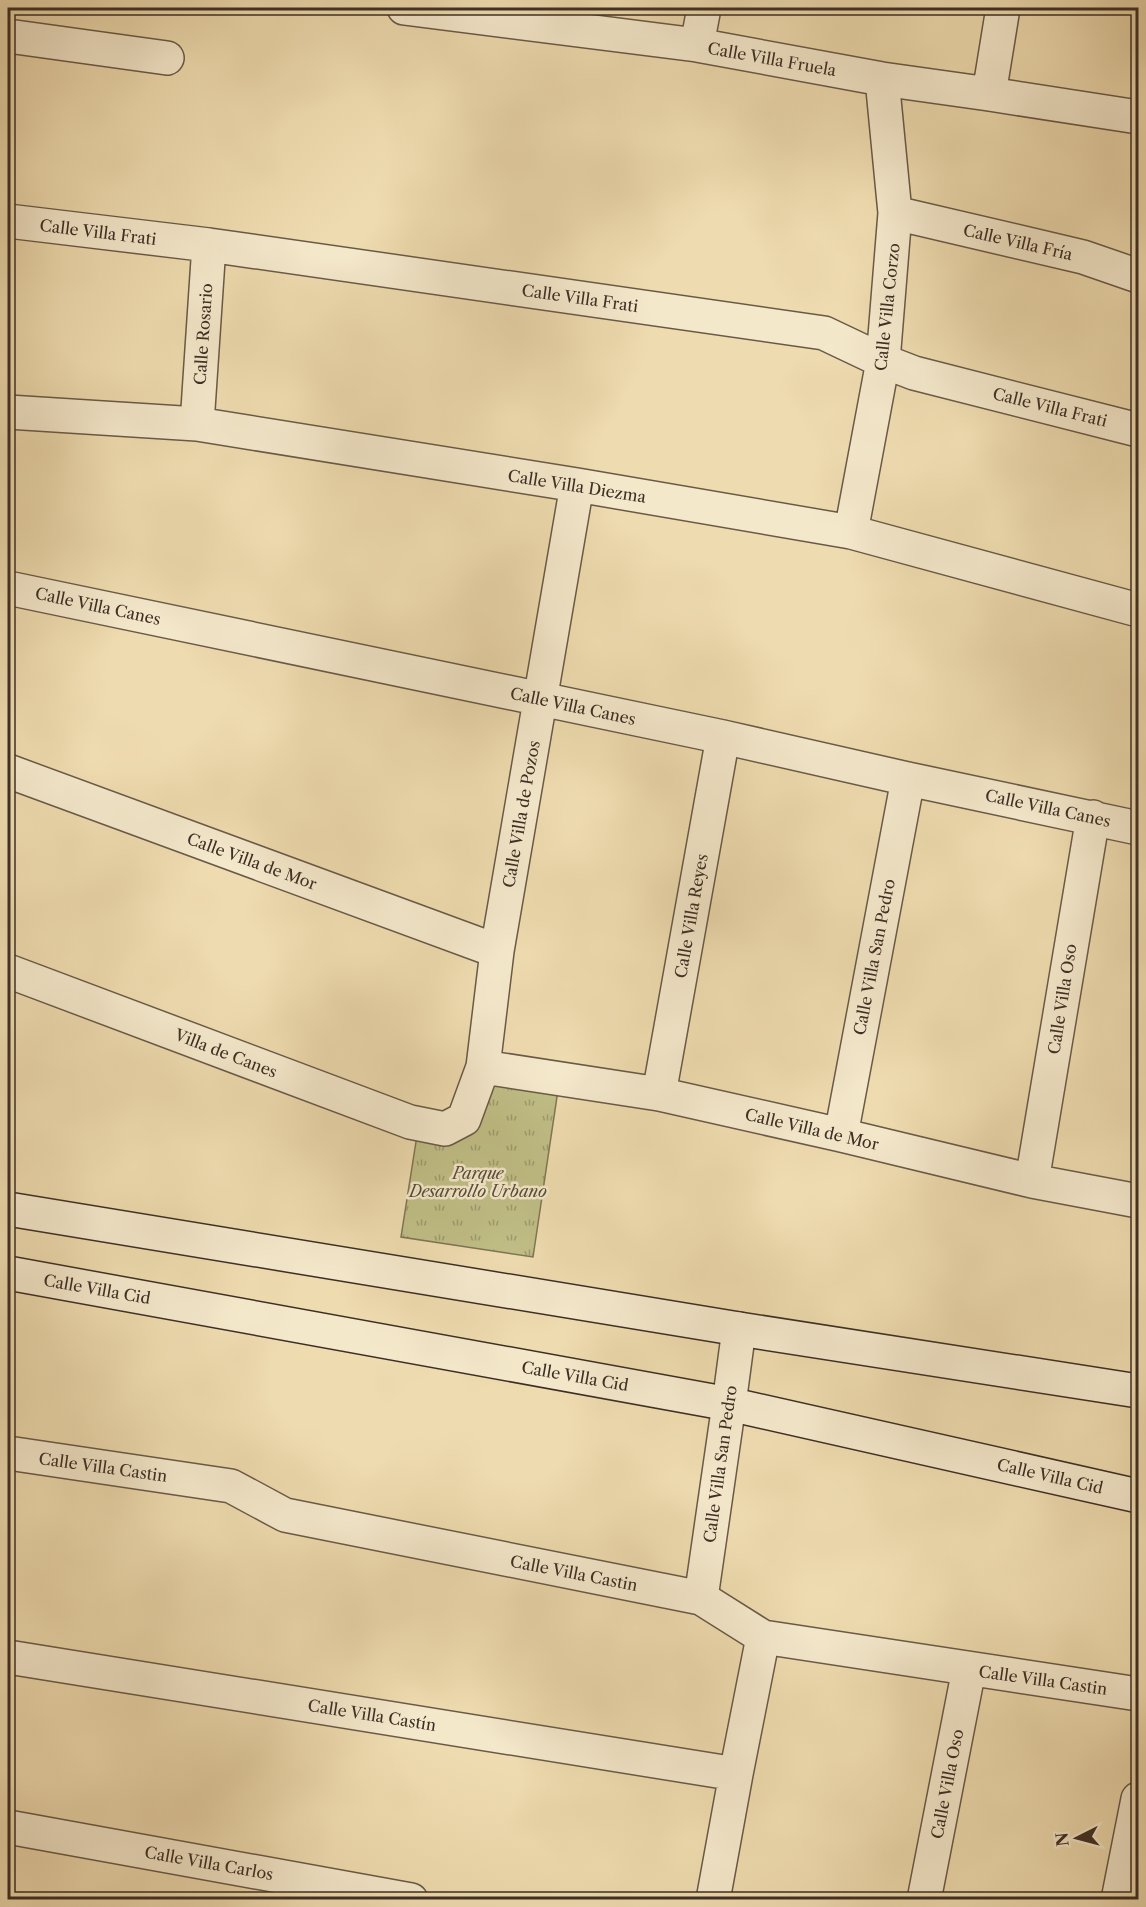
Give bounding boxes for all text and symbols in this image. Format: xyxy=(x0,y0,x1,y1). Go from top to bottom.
street label: Calle Villa Fruela xyxy=(706,38,839,80)
street label: Calle Villa Frati xyxy=(39,215,158,249)
street label: Calle Villa Fría xyxy=(961,220,1075,264)
street label: Calle Villa Corzo xyxy=(870,242,904,372)
street label: Calle Villa Frati xyxy=(521,280,640,316)
street label: Calle Rosario xyxy=(189,282,217,385)
street label: Calle Villa Frati xyxy=(991,383,1109,431)
street label: Calle Villa Diezma xyxy=(506,465,648,507)
street label: Calle Villa Canes xyxy=(33,583,163,629)
street label: Calle Villa Canes xyxy=(508,683,638,729)
street label: Calle Villa de Pozos xyxy=(498,739,544,889)
street label: Calle Villa Canes xyxy=(983,785,1113,831)
street label: Calle Villa de Mor xyxy=(184,828,320,894)
street label: Calle Villa Reyes xyxy=(670,852,712,980)
street label: Calle Villa San Pedro xyxy=(849,877,899,1037)
street label: Calle Villa Oso xyxy=(1043,942,1081,1056)
street label: Villa de Canes xyxy=(171,1024,280,1082)
street label: Calle Villa de Mor xyxy=(743,1104,881,1154)
park label: Parque Desarrollo Urbano xyxy=(407,1163,547,1201)
street label: Calle Villa Cid xyxy=(42,1270,152,1308)
street label: Calle Villa Cid xyxy=(520,1357,630,1395)
street label: Calle Villa San Pedro xyxy=(699,1384,741,1544)
street label: Calle Villa Castin xyxy=(37,1448,169,1486)
street label: Calle Villa Cid xyxy=(995,1454,1105,1498)
street label: Calle Villa Castin xyxy=(509,1551,639,1595)
street label: Calle Villa Castin xyxy=(977,1661,1109,1699)
street label: Calle Villa Castín xyxy=(306,1695,438,1735)
street label: Calle Villa Oso xyxy=(927,1727,967,1841)
north arrow xyxy=(1047,1808,1107,1868)
text: N xyxy=(1051,1832,1073,1848)
street label: Calle Villa Carlos xyxy=(143,1842,275,1884)

